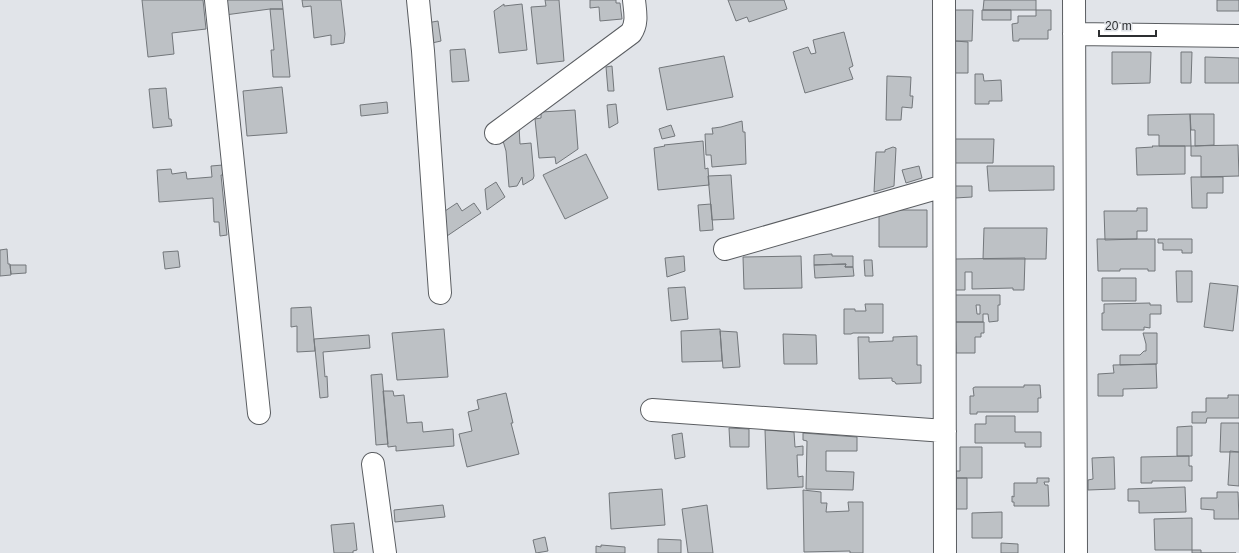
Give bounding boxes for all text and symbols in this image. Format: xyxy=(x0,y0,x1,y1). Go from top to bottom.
scale bar xyxy=(1099,12,1156,38)
text: 20 m xyxy=(1105,19,1132,33)

